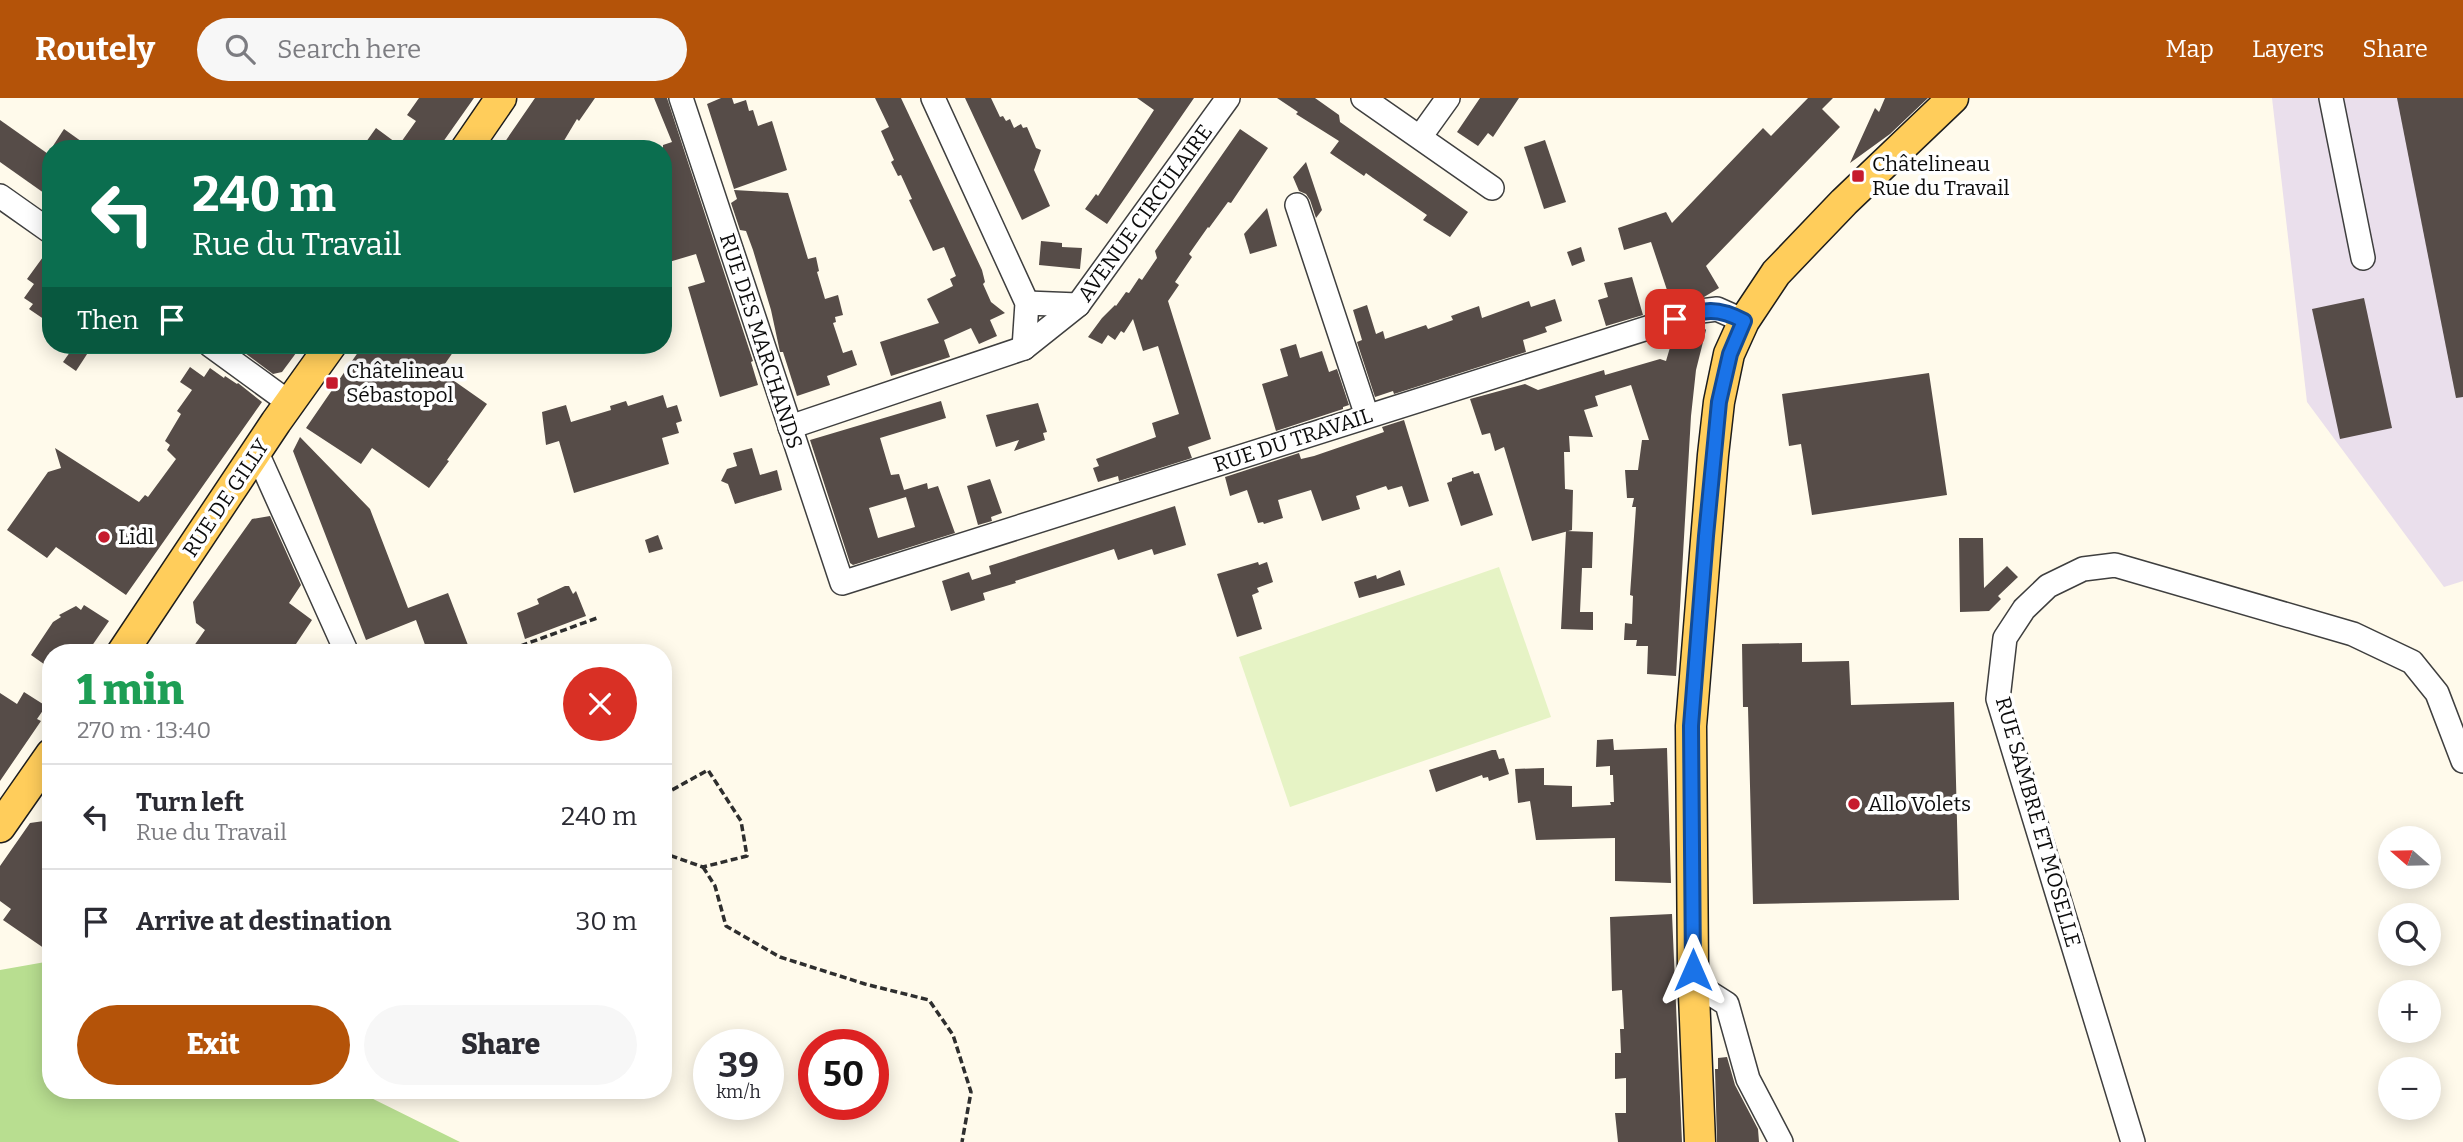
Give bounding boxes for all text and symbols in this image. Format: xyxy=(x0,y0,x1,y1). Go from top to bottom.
search box xyxy=(197,18,687,81)
text: Routely xyxy=(35,29,155,69)
icon: search xyxy=(221,30,259,68)
text: Search here xyxy=(277,34,421,65)
text: Map xyxy=(2166,35,2214,63)
text: Layers xyxy=(2252,35,2324,63)
text: Share xyxy=(2362,35,2428,63)
street label: AVENUE CIRCULAIRE xyxy=(1072,119,1218,307)
place label: Châtelineau Rue du Travail xyxy=(1872,151,2010,201)
text: 240 m xyxy=(192,165,336,224)
icon: left xyxy=(77,168,168,259)
marker: Châtelineau Rue du Travail xyxy=(1850,168,1866,184)
text: Rue du Travail xyxy=(192,225,402,263)
street label: RUE DES MARCHANDS xyxy=(714,230,808,452)
pin xyxy=(1645,289,1705,349)
icon: arrive xyxy=(1656,300,1694,338)
icon: arrive xyxy=(153,301,191,339)
text: Then xyxy=(77,305,139,336)
place label: Châtelineau Sébastopol xyxy=(346,358,464,408)
marker: Châtelineau Sébastopol xyxy=(324,375,340,391)
street label: RUE DU TRAVAIL xyxy=(1210,402,1376,478)
street label: RUE DE GILLY xyxy=(177,434,275,562)
place label: Lidl xyxy=(118,524,154,550)
marker: Lidl xyxy=(96,529,112,545)
text: 1 min xyxy=(77,665,184,715)
button: close xyxy=(563,667,637,741)
street label: RUE SAMBRE ET MOSELLE xyxy=(1990,694,2086,950)
text: 270 m · 13:40 xyxy=(77,716,211,744)
text: Turn left xyxy=(136,787,244,818)
place label: Allo Volets xyxy=(1868,791,1971,817)
marker: Allo Volets xyxy=(1846,796,1862,812)
icon: left xyxy=(77,798,115,836)
text: 240 m xyxy=(561,801,637,832)
text: Rue du Travail xyxy=(136,818,287,846)
north arrow xyxy=(2378,826,2441,889)
map controls xyxy=(2378,826,2441,1120)
icon: arrive xyxy=(77,903,115,941)
button: search xyxy=(2378,903,2441,966)
text: Arrive at destination xyxy=(136,906,391,937)
text: 30 m xyxy=(576,906,637,937)
position arrow xyxy=(1656,933,1730,1007)
button: + xyxy=(2378,980,2441,1043)
button: Exit xyxy=(77,1005,350,1085)
button: Share xyxy=(364,1005,637,1085)
speed limit sign: 50 xyxy=(798,1029,889,1120)
text: 39 xyxy=(718,1044,759,1086)
button: − xyxy=(2378,1057,2441,1120)
text: km/h xyxy=(716,1081,761,1103)

